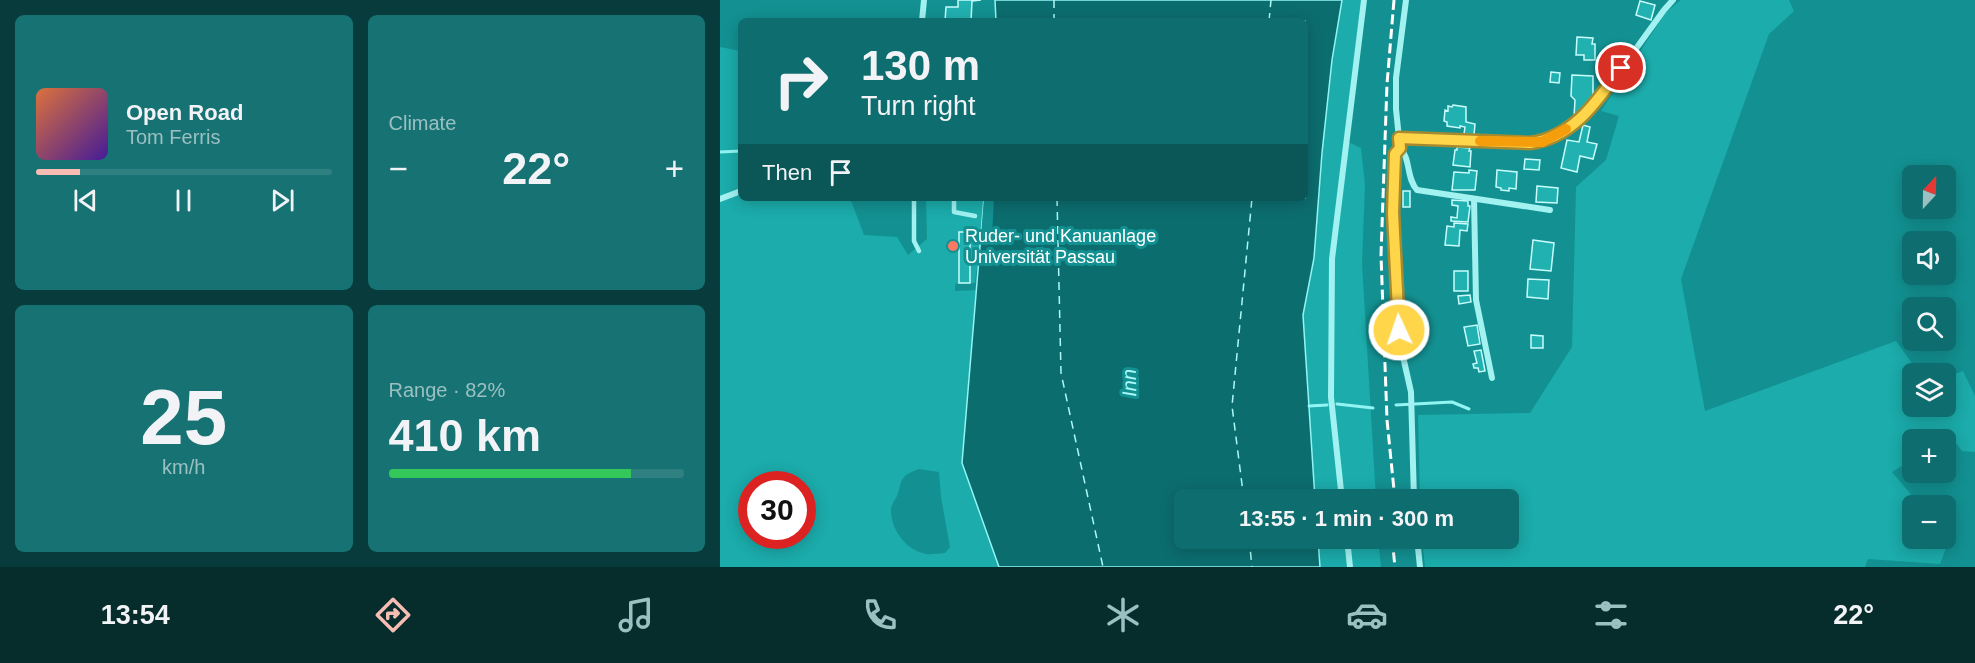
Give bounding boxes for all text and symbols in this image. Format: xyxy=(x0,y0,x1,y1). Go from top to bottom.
icon: right xyxy=(762,42,840,120)
text: 130 m xyxy=(861,42,980,89)
pin xyxy=(1595,42,1646,93)
icon: arrive xyxy=(1604,51,1637,84)
text: Turn right xyxy=(861,91,976,121)
text: Open Road xyxy=(126,100,243,125)
text: Climate xyxy=(389,112,456,134)
text: Tom Ferris xyxy=(126,126,220,148)
text: 22° xyxy=(502,143,570,194)
text: − xyxy=(389,150,408,187)
text: + xyxy=(665,150,684,187)
icon: arrive xyxy=(824,156,857,189)
text: Then xyxy=(762,160,812,185)
north arrow xyxy=(1902,165,1956,219)
map controls xyxy=(1902,165,1956,549)
icon: previous xyxy=(69,184,102,217)
icon: pause xyxy=(167,184,200,217)
icon: next xyxy=(266,184,299,217)
place label: Ruder- und Kanuanlage Universität Passau xyxy=(965,226,1156,267)
button: sound xyxy=(1902,231,1956,285)
marker: Ruder- und Kanuanlage Universität Passau xyxy=(946,239,960,253)
button: search xyxy=(1902,297,1956,351)
position arrow xyxy=(1367,298,1431,362)
button: layers xyxy=(1902,363,1956,417)
water label: Inn xyxy=(1118,369,1140,397)
text: 25 xyxy=(140,373,227,461)
text: Range · 82% xyxy=(389,379,505,401)
text: 410 km xyxy=(389,410,541,461)
button: + xyxy=(1902,429,1956,483)
text: km/h xyxy=(162,456,205,478)
speed limit sign: 30 xyxy=(738,471,816,549)
button: − xyxy=(1902,495,1956,549)
text: 13:55 · 1 min · 300 m xyxy=(1239,506,1454,531)
icon: directions xyxy=(372,594,414,636)
icon: music xyxy=(615,594,657,636)
icon: phone xyxy=(859,594,901,636)
icon: climate xyxy=(1102,594,1144,636)
icon: car xyxy=(1346,594,1388,636)
icon: filters xyxy=(1590,594,1632,636)
text: 13:54 xyxy=(101,600,170,630)
text: 22° xyxy=(1833,600,1874,630)

